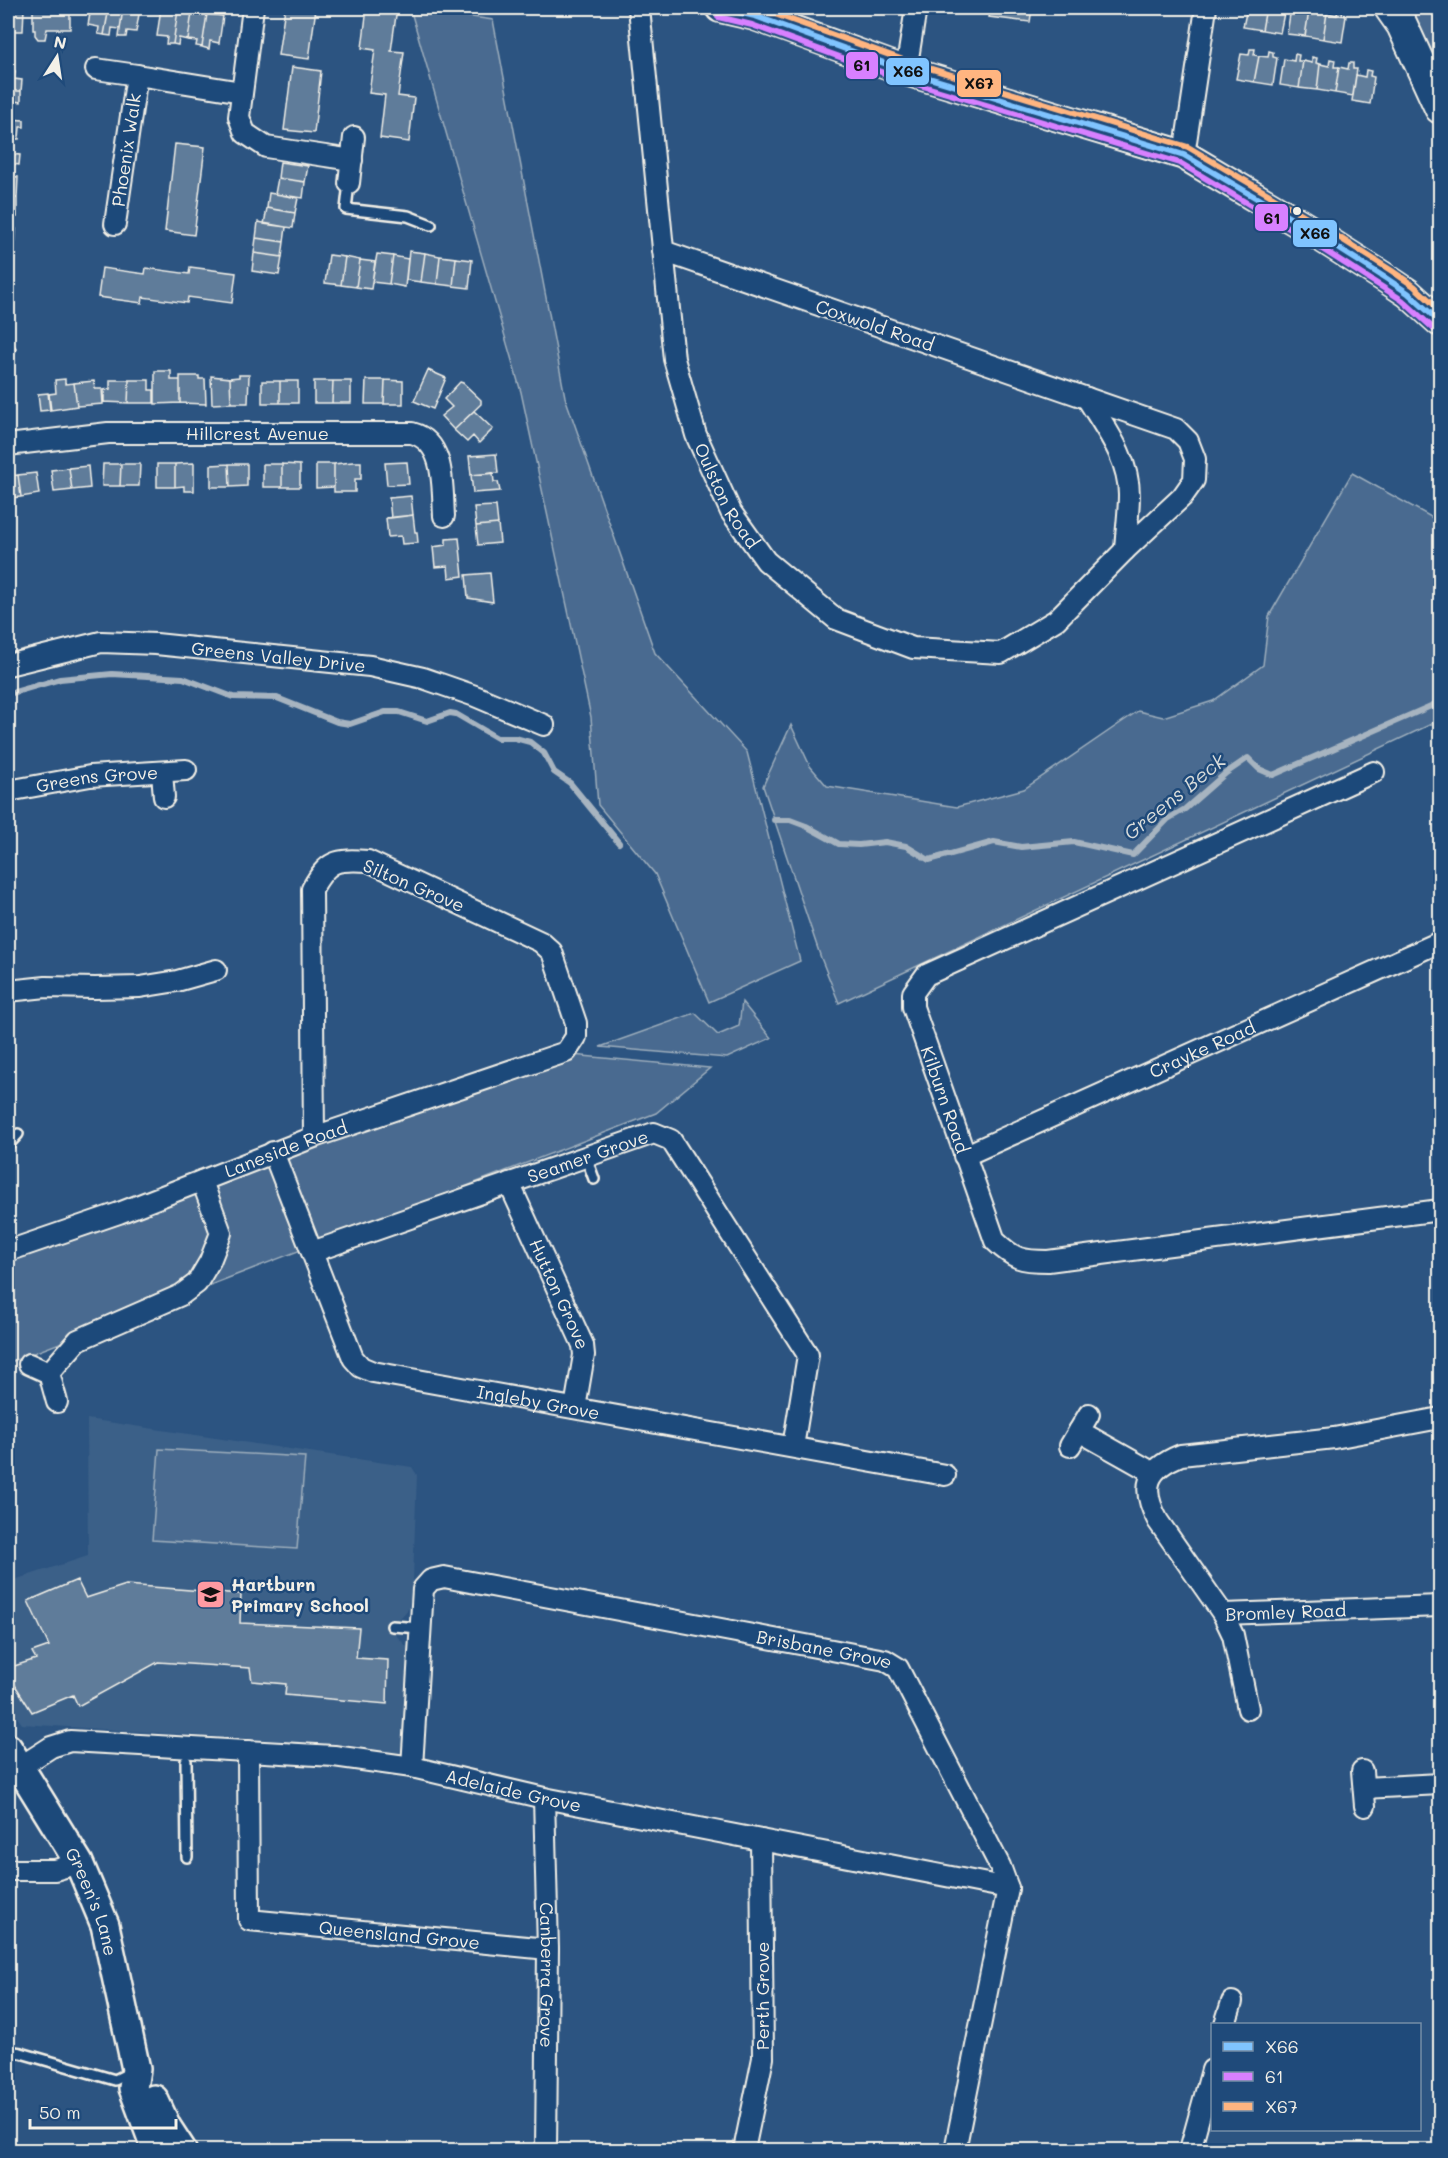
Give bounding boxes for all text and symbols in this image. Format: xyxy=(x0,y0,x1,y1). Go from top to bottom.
north arrow xyxy=(27,27,87,87)
text: N xyxy=(52,30,68,53)
line badge: 61 xyxy=(845,51,879,80)
text: 61 xyxy=(854,54,870,75)
line badge: X66 xyxy=(885,57,930,86)
text: X66 xyxy=(893,60,923,81)
line badge: X67 xyxy=(956,69,1002,98)
text: X67 xyxy=(964,72,994,93)
street label: Phoenix Walk xyxy=(106,91,146,208)
line badge: 61 xyxy=(1254,203,1289,232)
unlabelled marker xyxy=(1291,205,1303,217)
text: 61 xyxy=(1264,207,1280,228)
line badge: X66 xyxy=(1292,219,1338,248)
text: X66 xyxy=(1300,222,1330,243)
street label: Coxwold Road xyxy=(813,293,937,357)
street label: Hillcrest Avenue xyxy=(186,421,329,445)
street label: Oulston Road xyxy=(689,439,765,553)
street label: Greens Valley Drive xyxy=(190,636,367,677)
water label: Greens Beck xyxy=(1118,747,1231,845)
street label: Greens Grove xyxy=(34,760,159,798)
street label: Silton Grove xyxy=(360,853,468,917)
street label: Crayke Road xyxy=(1145,1015,1259,1083)
street label: Kilburn Road xyxy=(916,1043,975,1156)
street label: Laneside Road xyxy=(221,1115,350,1183)
street label: Seamer Grove xyxy=(524,1124,652,1188)
street label: Hutton Grove xyxy=(524,1235,595,1353)
street label: Ingleby Grove xyxy=(475,1379,602,1425)
place label: Hartburn Primary School xyxy=(231,1572,369,1617)
school or university icon: Hartburn Primary School xyxy=(194,1578,226,1610)
street label: Bromley Road xyxy=(1225,1597,1347,1626)
street label: Brisbane Grove xyxy=(755,1624,898,1674)
street label: Adelaide Grove xyxy=(443,1763,583,1817)
street label: Green's Lane xyxy=(60,1843,123,1958)
street label: Canberra Grove xyxy=(535,1902,560,2048)
street label: Queensland Grove xyxy=(318,1915,481,1954)
street label: Perth Grove xyxy=(750,1942,774,2050)
legend xyxy=(1211,2023,1421,2131)
text: X66 xyxy=(1265,2034,1299,2058)
text: 61 xyxy=(1265,2064,1284,2088)
scale bar xyxy=(30,2092,176,2130)
text: X67 xyxy=(1265,2094,1298,2118)
text: 50 m xyxy=(39,2100,81,2124)

